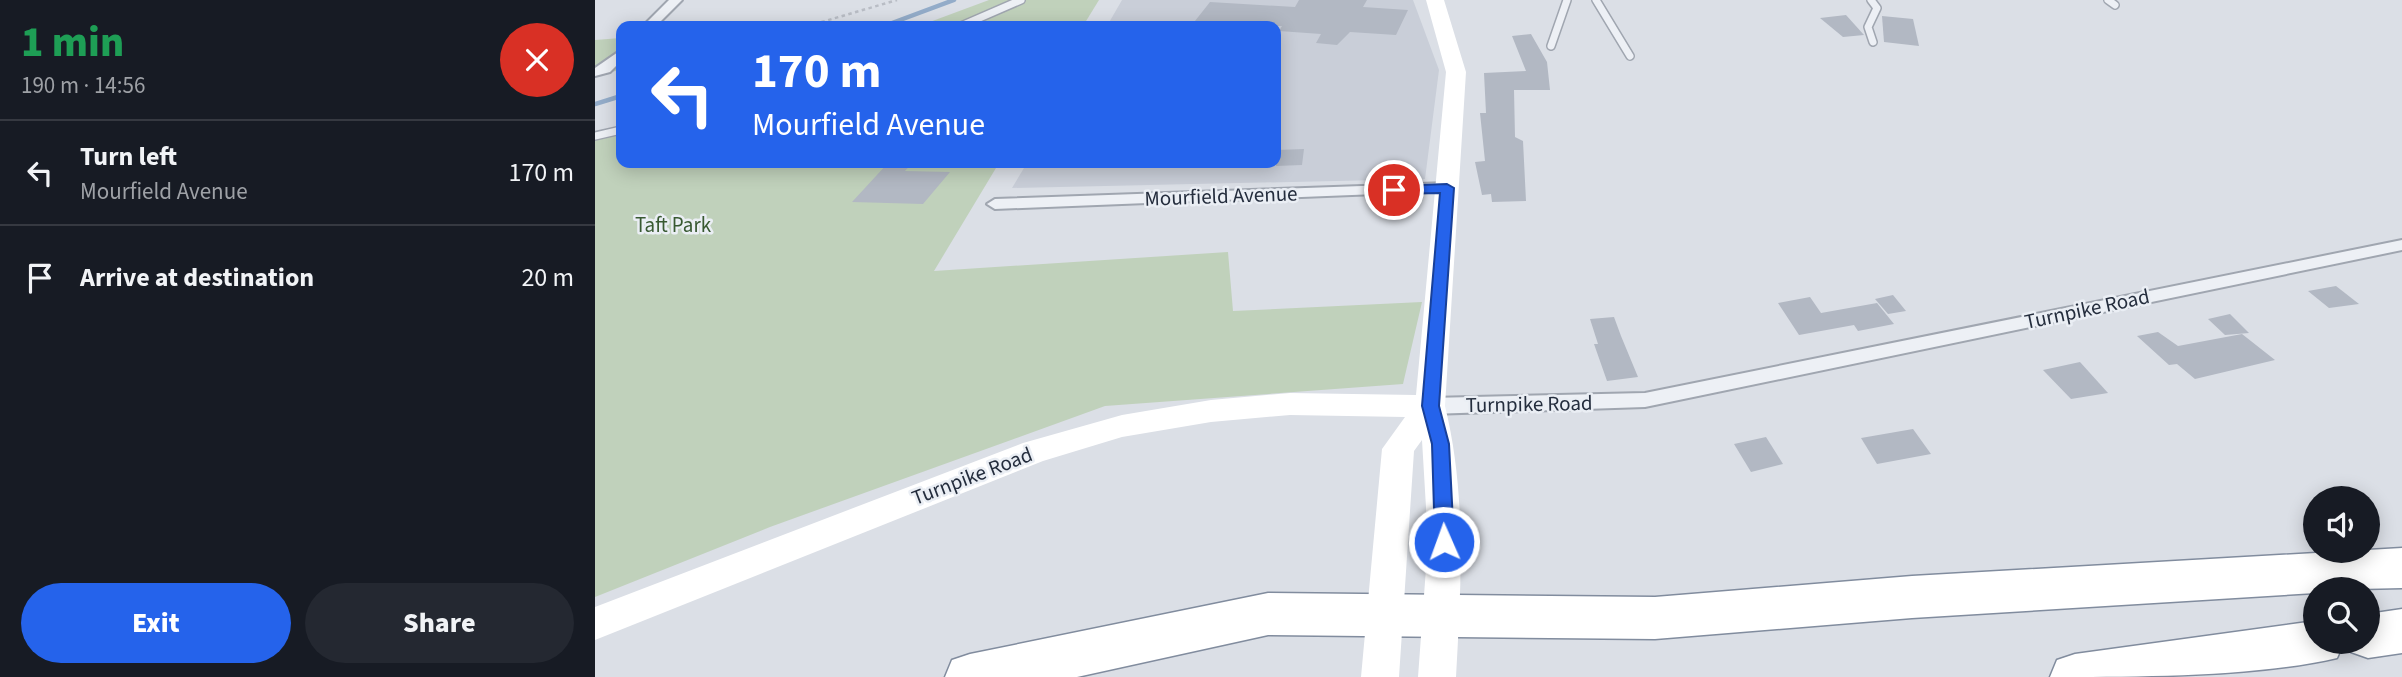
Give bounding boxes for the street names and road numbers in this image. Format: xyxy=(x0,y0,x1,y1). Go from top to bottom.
street label: Mourfield Avenue xyxy=(1144,178,1298,214)
street label: Turnpike Road xyxy=(2022,281,2152,337)
street label: Turnpike Road xyxy=(1465,388,1593,420)
street label: Turnpike Road xyxy=(907,439,1037,513)

